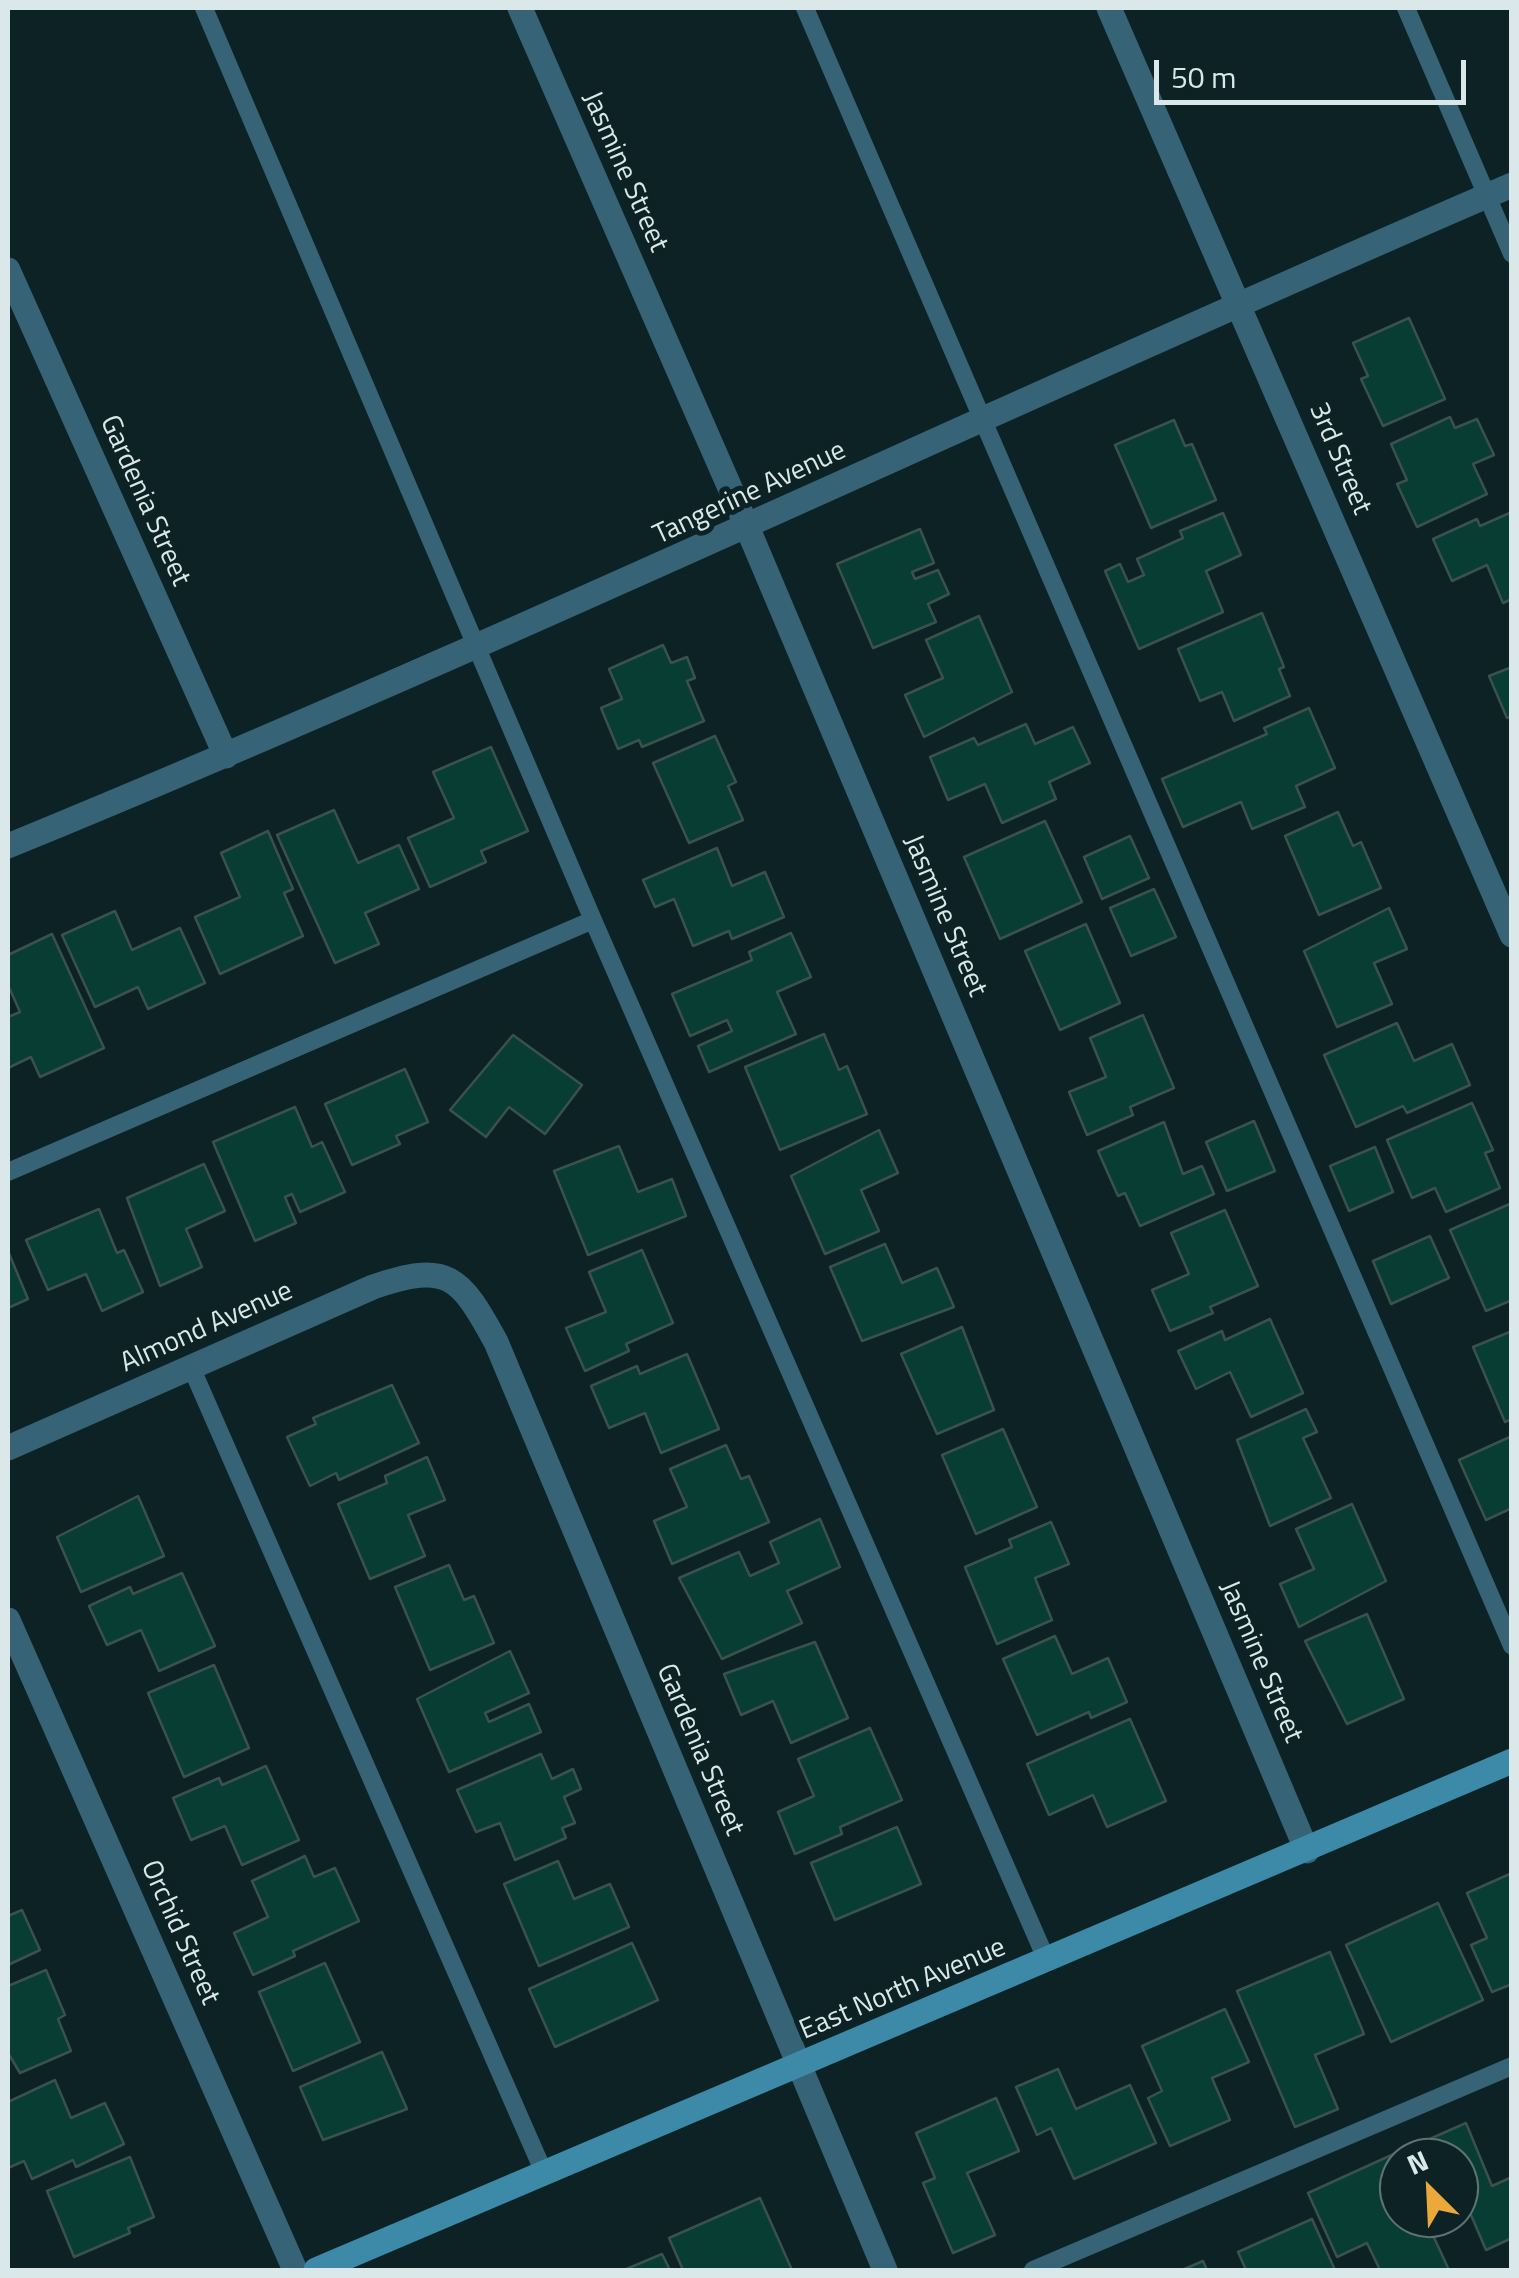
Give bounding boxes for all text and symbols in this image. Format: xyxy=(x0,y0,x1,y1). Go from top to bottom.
scale bar xyxy=(1159,40,1472,102)
text: 50 m xyxy=(1171,54,1236,100)
street label: Jasmine Street xyxy=(574,87,674,257)
street label: 3rd Street xyxy=(1300,398,1378,520)
street label: Gardenia Street xyxy=(91,411,197,591)
street label: Tangerine Avenue xyxy=(648,435,852,553)
street label: Jasmine Street xyxy=(895,830,993,1002)
street label: Almond Avenue xyxy=(116,1275,298,1381)
street label: Jasmine Street xyxy=(1211,1576,1309,1748)
street label: Gardenia Street xyxy=(648,1659,750,1841)
street label: Orchid Street xyxy=(132,1856,226,2010)
street label: East North Avenue xyxy=(795,1931,1011,2049)
north arrow xyxy=(1379,2138,1479,2238)
text: N xyxy=(1400,2138,1435,2186)

